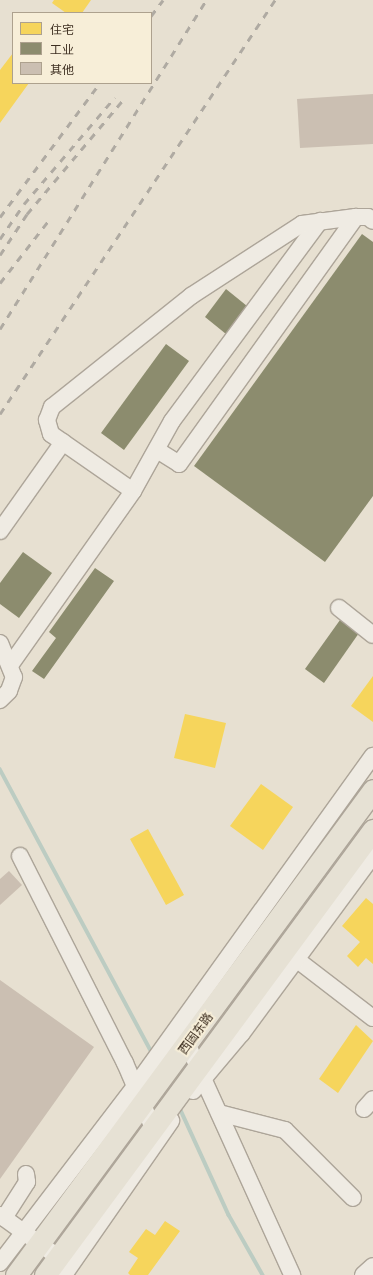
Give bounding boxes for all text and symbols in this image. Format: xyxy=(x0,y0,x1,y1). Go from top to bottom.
legend xyxy=(12,12,152,84)
text: 住宅 xyxy=(50,20,74,37)
text: 工业 xyxy=(50,40,74,57)
text: 其他 xyxy=(50,60,74,77)
street label: 西固东路 xyxy=(175,1009,215,1057)

